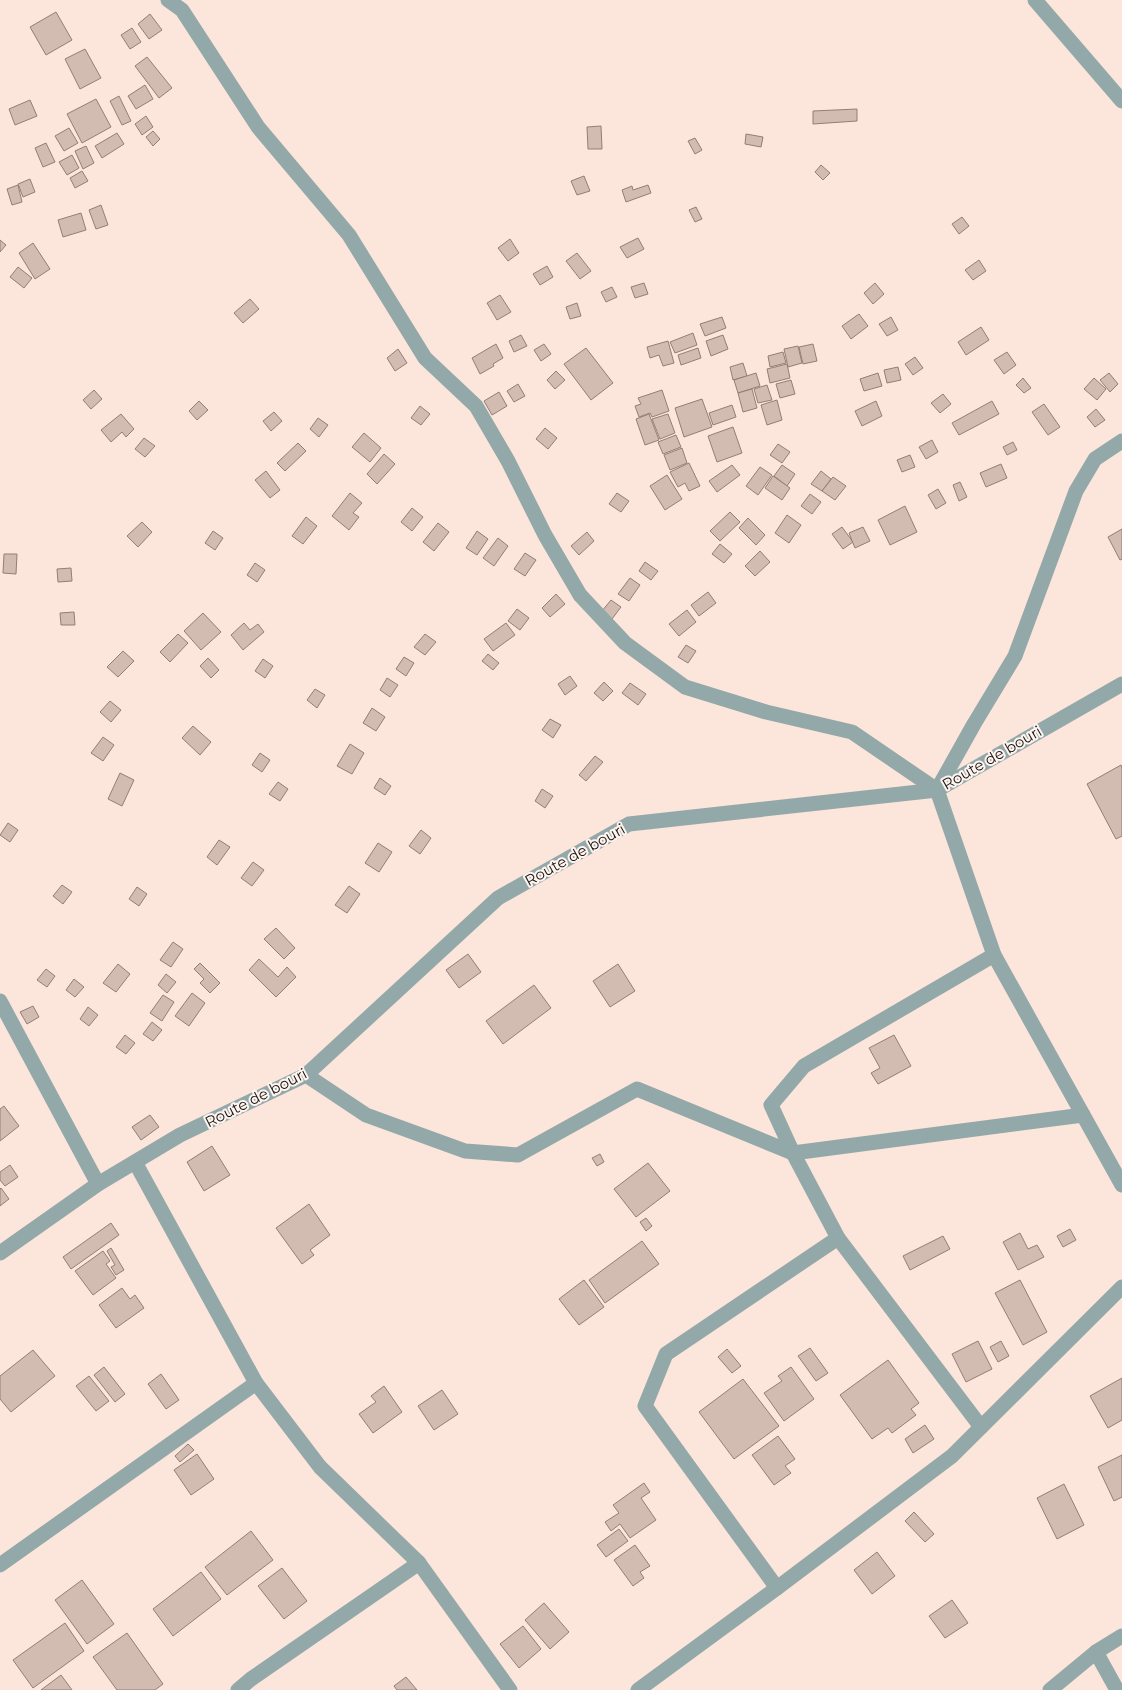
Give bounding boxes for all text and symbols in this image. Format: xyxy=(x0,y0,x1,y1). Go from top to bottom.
street label: Route de bouri xyxy=(939,721,1045,794)
street label: Route de bouri xyxy=(521,819,628,890)
street label: Route de bouri xyxy=(202,1064,310,1131)

